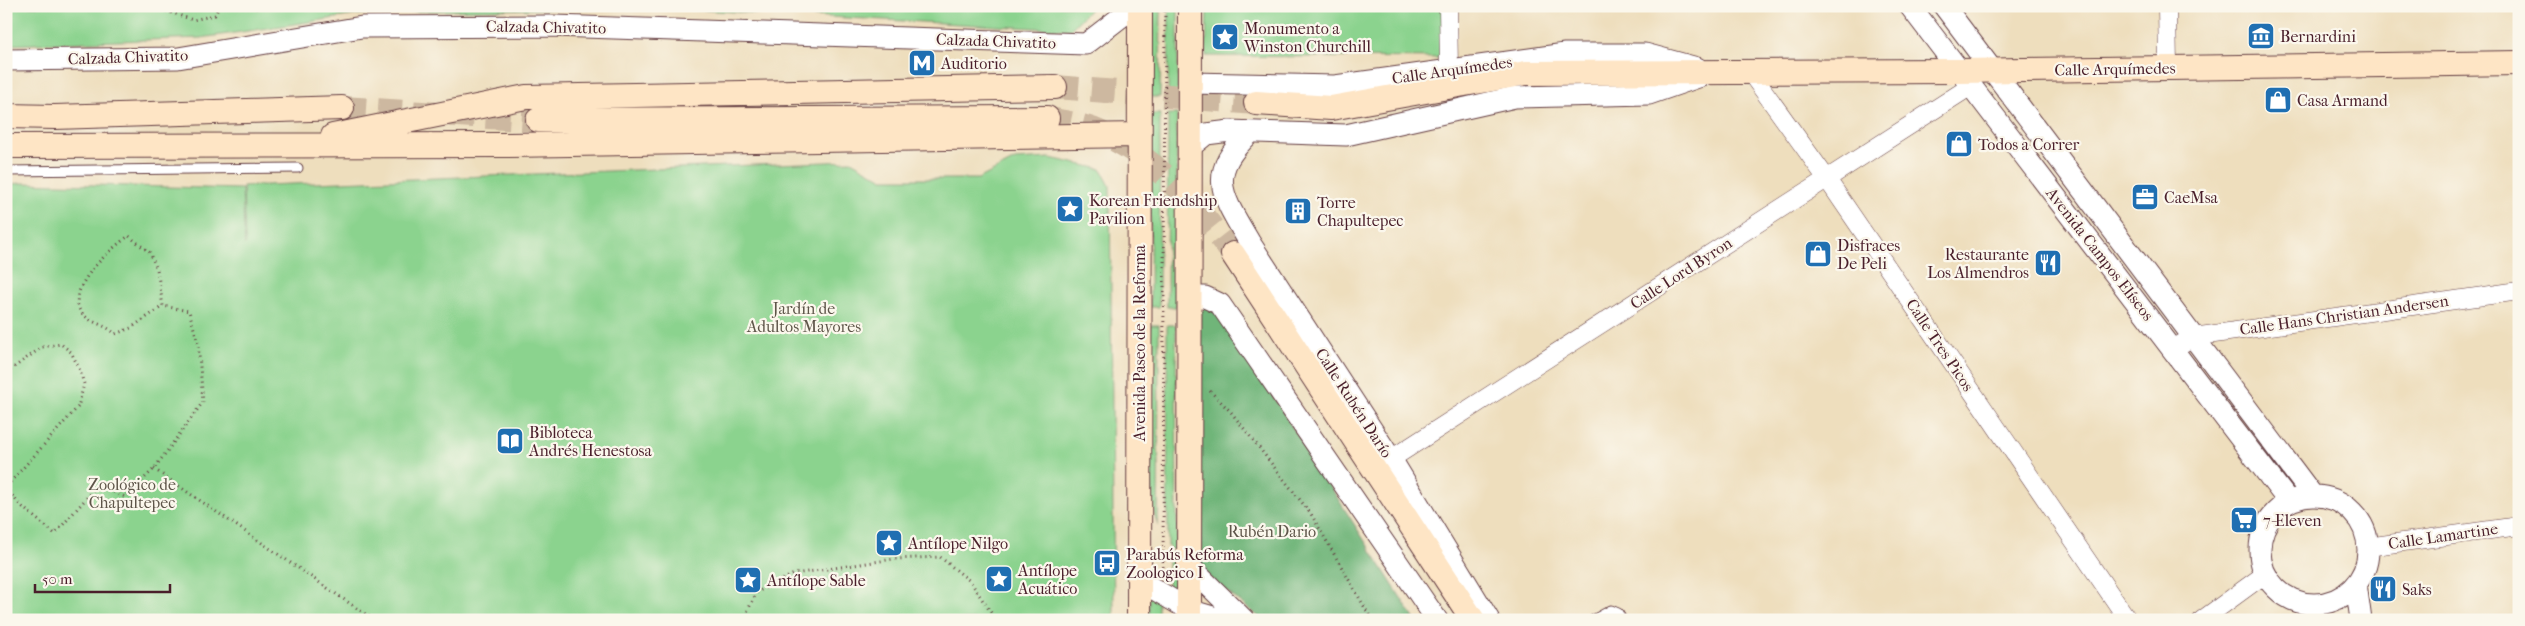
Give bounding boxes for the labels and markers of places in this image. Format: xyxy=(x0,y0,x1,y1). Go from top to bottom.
place label: Monumento a Winston Churchill xyxy=(1243,19,1371,56)
museum icon: Bernardini xyxy=(2246,21,2276,51)
place icon: Monumento a Winston Churchill xyxy=(1210,22,1240,52)
place label: Bernardini xyxy=(2280,27,2356,46)
metro station icon: Auditorio xyxy=(907,48,937,78)
place label: Auditorio xyxy=(940,54,1007,73)
shop icon: Casa Armand xyxy=(2263,85,2293,115)
place label: Casa Armand xyxy=(2297,91,2388,110)
shop icon: Todos a Correr xyxy=(1944,129,1974,159)
place label: Todos a Correr xyxy=(1978,135,2080,154)
office icon: CaeMsa xyxy=(2130,182,2160,212)
place label: CaeMsa xyxy=(2164,188,2219,207)
place label: Korean Friendship Pavilion xyxy=(1089,191,1217,228)
place label: Torre Chapultepec xyxy=(1317,193,1403,230)
place icon: Korean Friendship Pavilion xyxy=(1055,194,1085,224)
building icon: Torre Chapultepec xyxy=(1283,196,1313,226)
place label: Disfraces De Peli xyxy=(1837,236,1900,273)
shop icon: Disfraces De Peli xyxy=(1803,239,1833,269)
place label: Restaurante Los Almendros xyxy=(1927,245,2029,282)
restaurant icon: Restaurante Los Almendros xyxy=(2033,248,2063,278)
place label: Bibloteca Andrés Henestosa xyxy=(528,423,652,460)
library icon: Bibloteca Andrés Henestosa xyxy=(495,426,525,456)
supermarket icon: 7-Eleven xyxy=(2229,505,2259,535)
place label: 7-Eleven xyxy=(2263,511,2322,530)
place icon: Antílope Nilgo xyxy=(874,528,904,558)
place label: Antílope Nilgo xyxy=(907,534,1008,553)
place label: Parabús Reforma Zoologico I xyxy=(1126,545,1244,582)
bus stop icon: Parabús Reforma Zoologico I xyxy=(1092,548,1122,578)
place label: Antílope Acuático xyxy=(1017,561,1077,598)
place icon: Antílope Acuático xyxy=(984,564,1014,594)
place icon: Antílope Sable xyxy=(733,565,763,595)
place label: Antílope Sable xyxy=(766,571,866,590)
restaurant icon: Saks xyxy=(2368,574,2398,604)
place label: Saks xyxy=(2402,580,2432,599)

